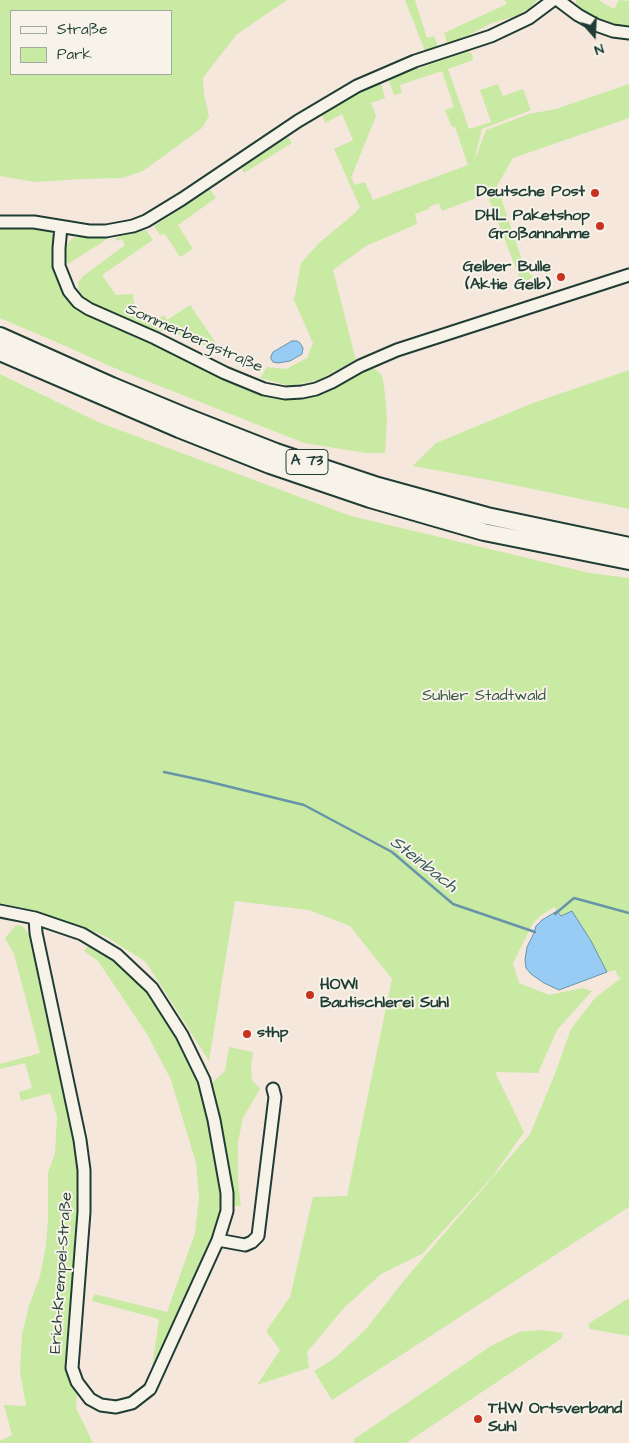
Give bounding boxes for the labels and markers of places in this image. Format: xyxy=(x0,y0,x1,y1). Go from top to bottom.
place label: Deutsche Post xyxy=(477,183,585,203)
marker: Deutsche Post xyxy=(589,187,601,199)
place label: DHL Paketshop Großannahme xyxy=(475,207,590,245)
marker: DHL Paketshop Großannahme xyxy=(594,220,606,232)
place label: Gelber Bulle (Aktie Gelb) xyxy=(463,258,551,296)
marker: Gelber Bulle (Aktie Gelb) xyxy=(555,271,567,283)
place label: HOWI Bautischlerei Suhl xyxy=(320,976,449,1014)
marker: HOWI Bautischlerei Suhl xyxy=(304,989,316,1001)
place label: sthp xyxy=(257,1024,288,1044)
marker: sthp xyxy=(241,1028,253,1040)
place label: THW Ortsverband Suhl xyxy=(488,1400,622,1438)
marker: THW Ortsverband Suhl xyxy=(472,1413,484,1425)

